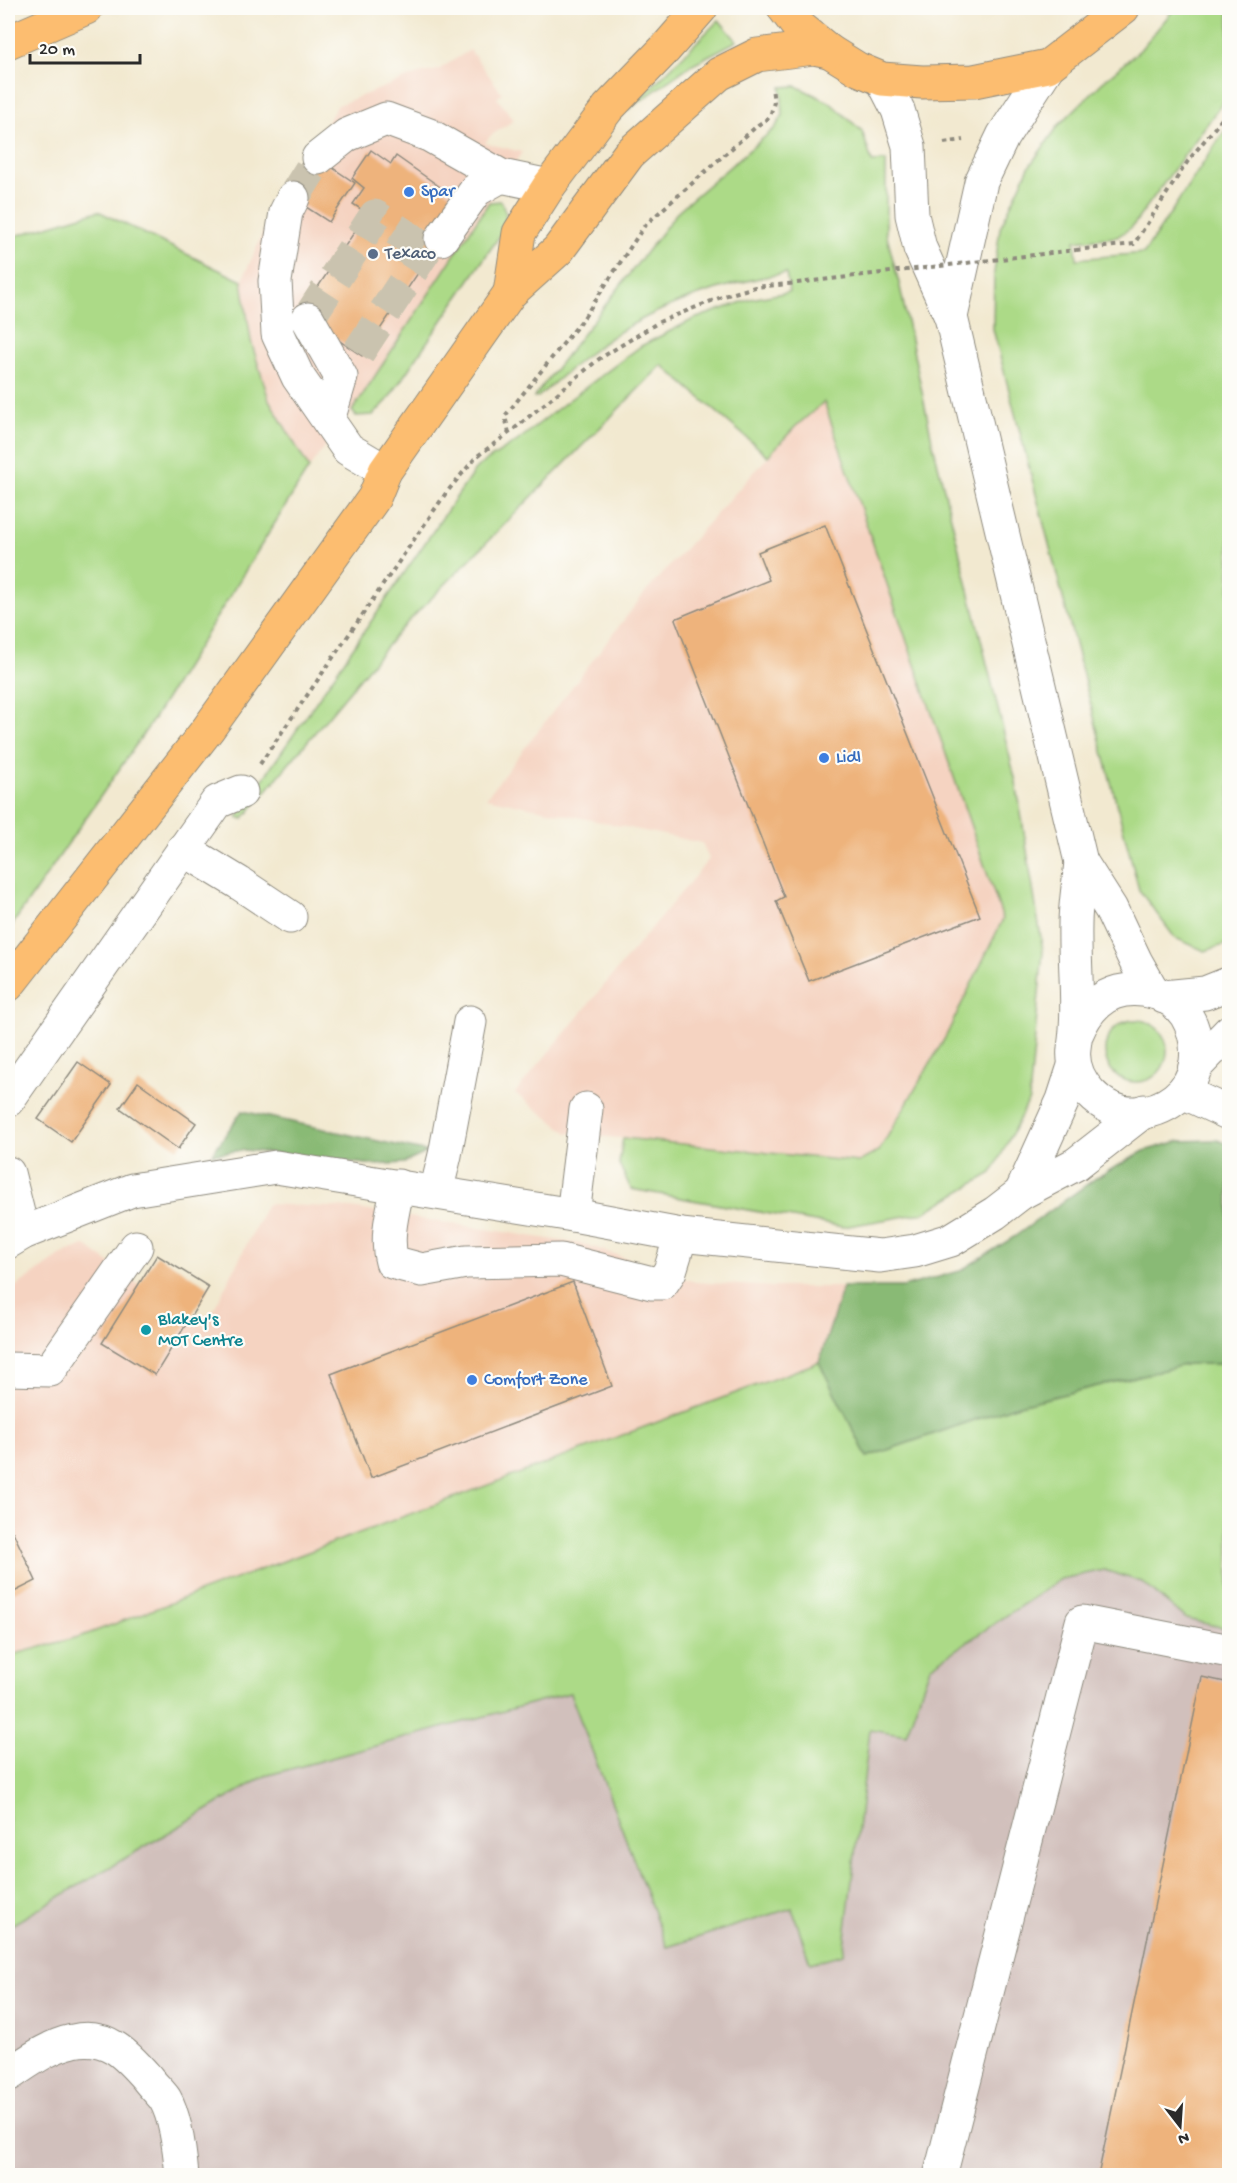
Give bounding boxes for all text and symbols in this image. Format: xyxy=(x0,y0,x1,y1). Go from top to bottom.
scale bar xyxy=(30,27,140,65)
text: 20 m xyxy=(39,40,75,61)
place label: Spar xyxy=(421,182,456,203)
marker: Spar xyxy=(402,185,416,199)
place label: Texaco xyxy=(384,244,436,265)
marker: Texaco xyxy=(366,247,380,261)
place label: Lidl xyxy=(836,748,861,769)
marker: Lidl xyxy=(817,751,831,765)
place label: Blakey's MOT Centre xyxy=(157,1310,244,1352)
marker: Blakey's MOT Centre xyxy=(139,1323,153,1337)
place label: Comfort Zone xyxy=(484,1370,588,1391)
marker: Comfort Zone xyxy=(465,1373,479,1387)
north arrow xyxy=(1150,2096,1210,2156)
text: N xyxy=(1175,2126,1191,2148)

